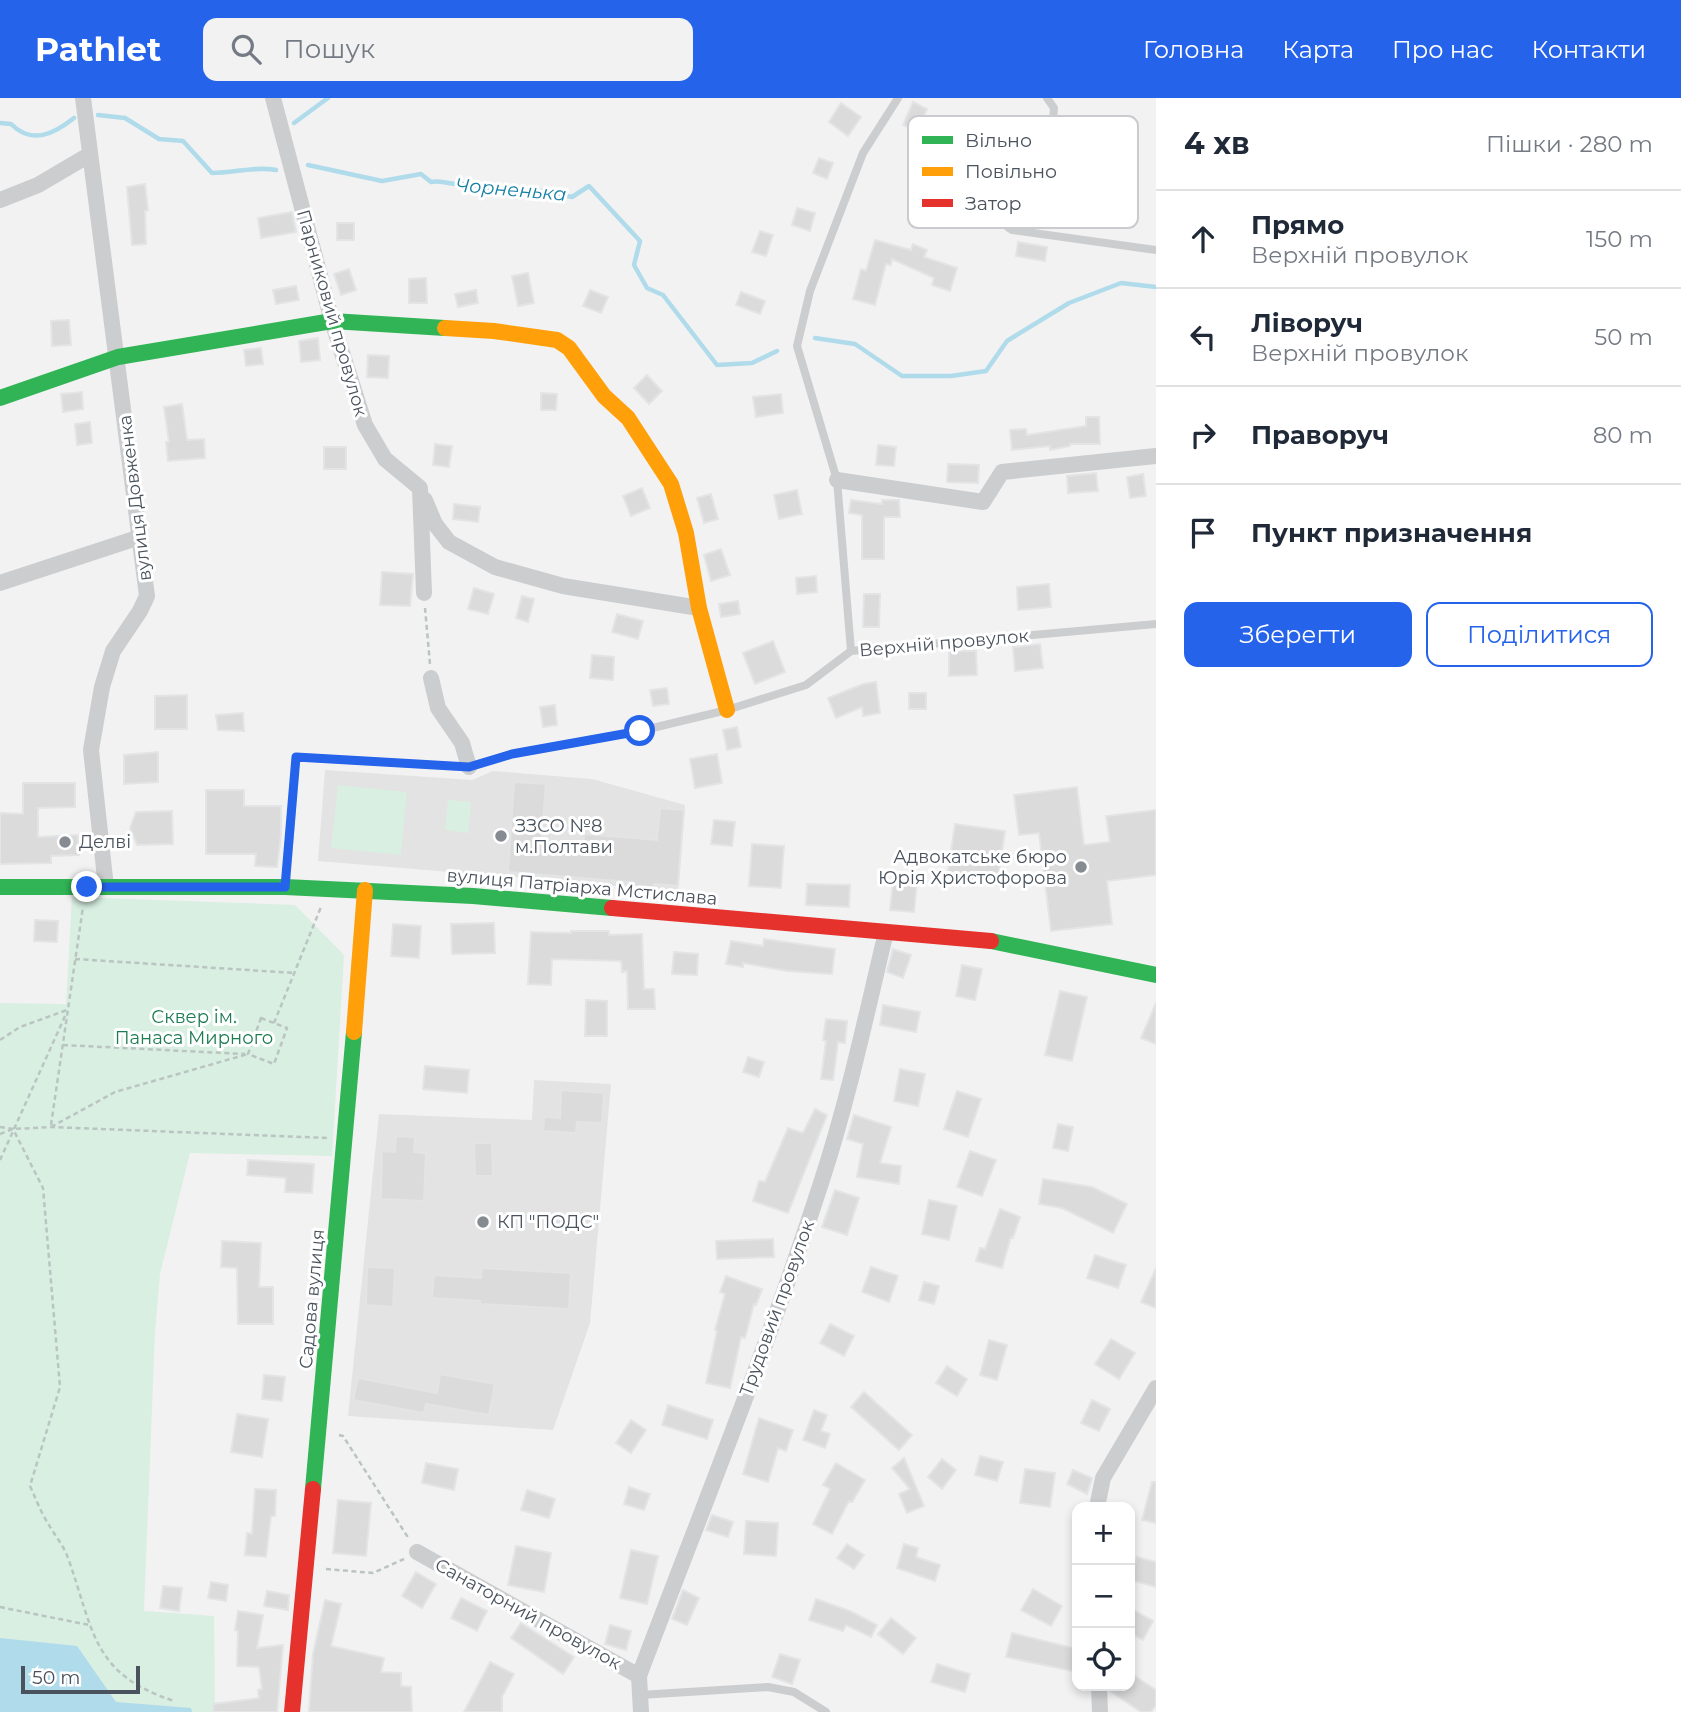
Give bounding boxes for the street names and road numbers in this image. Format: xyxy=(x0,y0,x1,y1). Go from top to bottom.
street label: Парниковий провулок xyxy=(292,207,372,419)
street label: вулиця Довженка xyxy=(114,414,156,582)
street label: Верхній провулок xyxy=(858,625,1030,661)
street label: вулиця Патріарха Мстислава xyxy=(446,864,718,910)
street label: Трудовий провулок xyxy=(735,1217,819,1399)
street label: Садова вулиця xyxy=(295,1228,329,1370)
street label: Санаторний провулок xyxy=(431,1554,625,1675)

